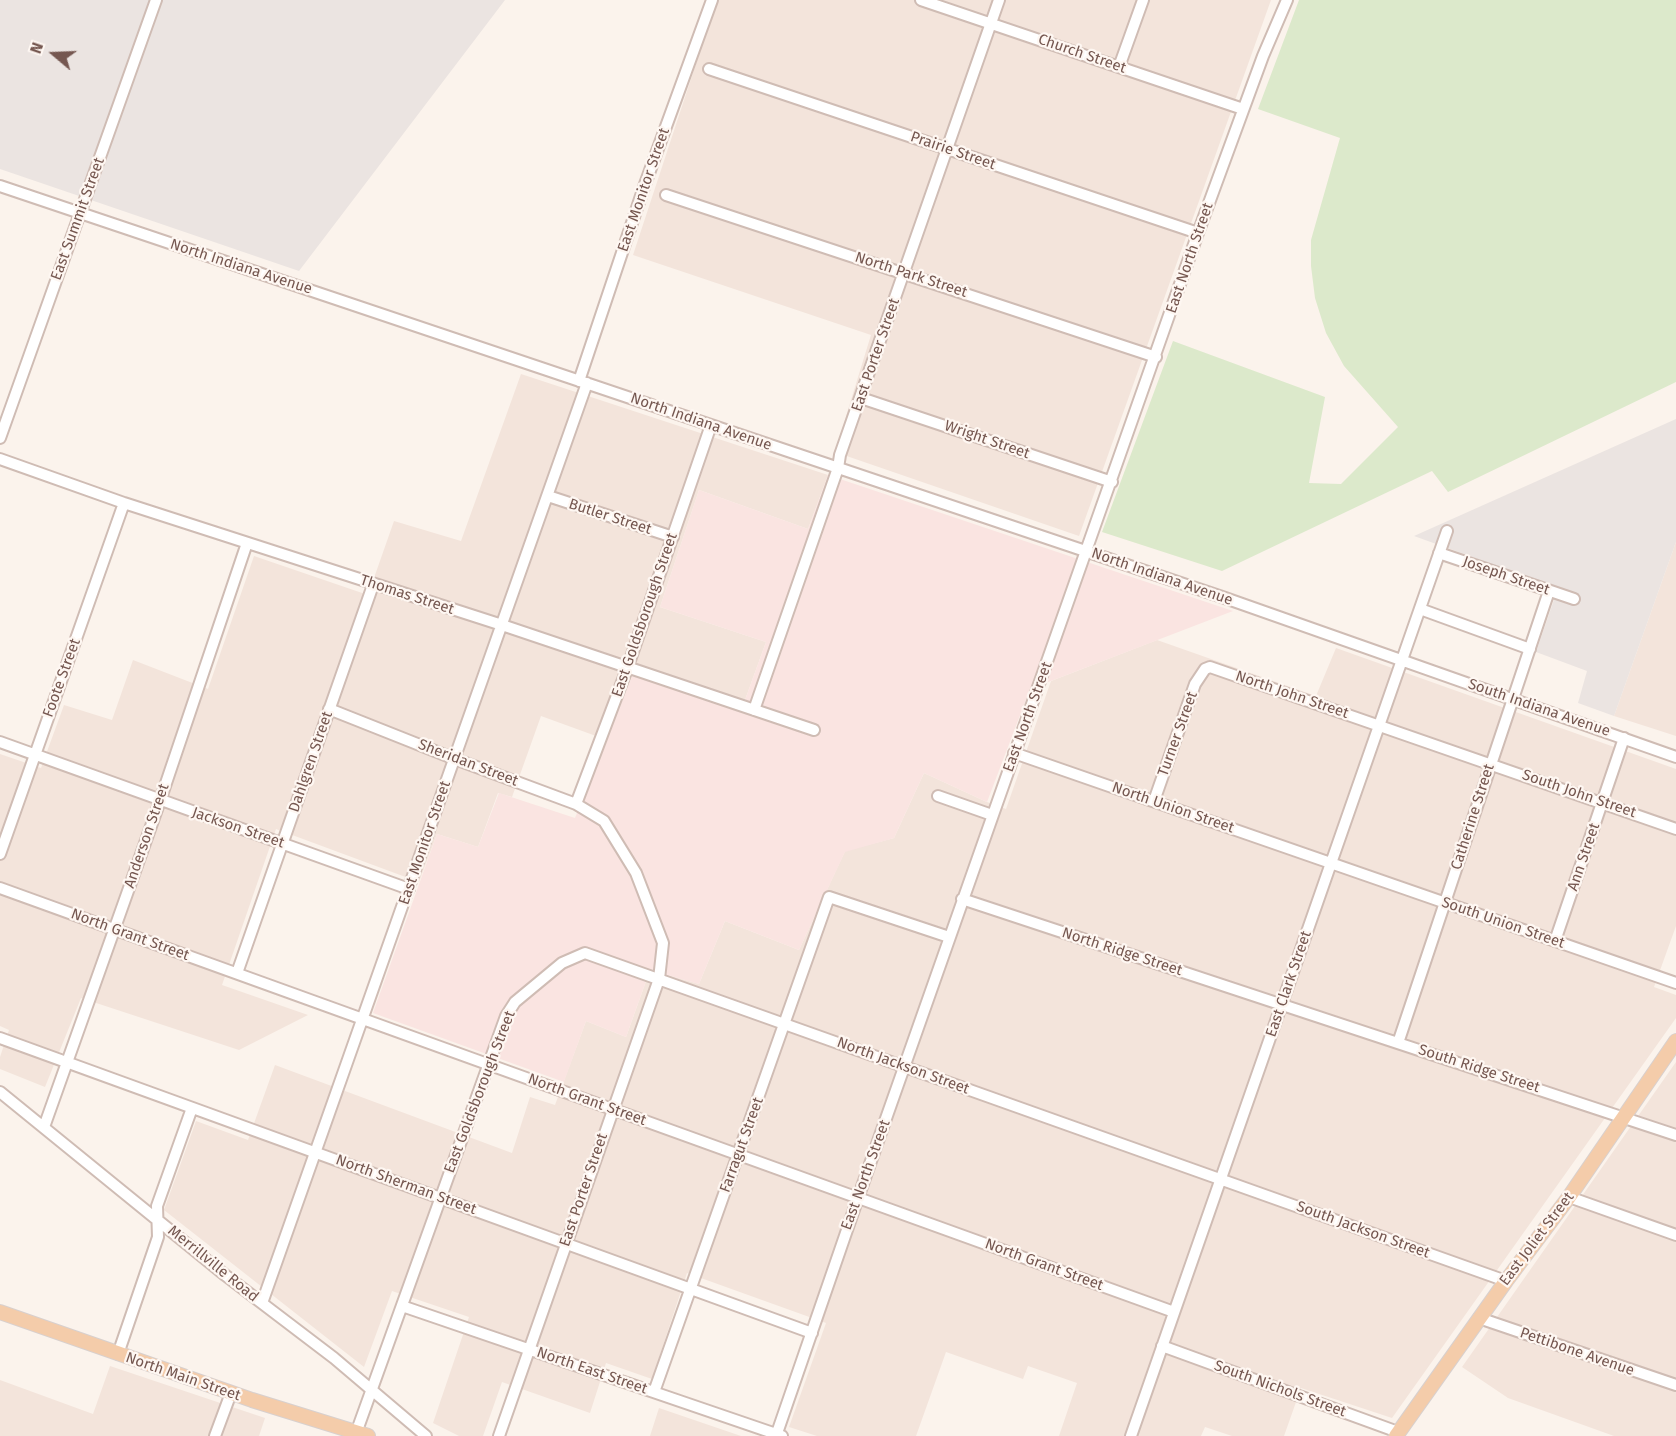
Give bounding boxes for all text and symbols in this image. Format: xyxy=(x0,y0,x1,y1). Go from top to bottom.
north arrow xyxy=(24,24,84,84)
street label: Church Street xyxy=(1036,31,1128,77)
text: N xyxy=(26,40,47,56)
street label: East Monitor Street xyxy=(614,126,674,254)
street label: Prairie Street xyxy=(908,128,998,174)
street label: East Summit Street xyxy=(47,155,109,283)
street label: East North Street xyxy=(1163,200,1217,316)
street label: North Indiana Avenue xyxy=(168,236,314,298)
street label: North Park Street xyxy=(853,248,969,302)
street label: East Porter Street xyxy=(848,296,904,414)
street label: North Indiana Avenue xyxy=(628,389,774,455)
street label: Wright Street xyxy=(942,417,1032,463)
street label: Butler Street xyxy=(566,495,654,539)
street label: East Goldsborough Street xyxy=(608,531,682,699)
street label: North Indiana Avenue xyxy=(1089,544,1235,610)
street label: Joseph Street xyxy=(1460,553,1552,599)
street label: Thomas Street xyxy=(358,571,456,619)
street label: Foote Street xyxy=(39,636,85,720)
street label: East North Street xyxy=(1000,659,1056,775)
street label: North John Street xyxy=(1233,667,1351,723)
street label: South Indiana Avenue xyxy=(1466,675,1612,741)
street label: Turner Street xyxy=(1154,689,1202,779)
street label: Dahlgren Street xyxy=(285,709,337,815)
street label: Sheridan Street xyxy=(415,736,521,790)
street label: Catherine Street xyxy=(1447,762,1499,872)
street label: South John Street xyxy=(1520,766,1638,822)
street label: East Monitor Street xyxy=(395,779,455,907)
street label: North Union Street xyxy=(1109,779,1237,837)
street label: Anderson Street xyxy=(121,781,173,891)
street label: Jackson Street xyxy=(189,804,287,852)
street label: Ann Street xyxy=(1564,821,1604,893)
street label: South Union Street xyxy=(1439,893,1567,953)
street label: North Grant Street xyxy=(68,905,192,965)
street label: North Ridge Street xyxy=(1059,924,1185,980)
street label: East Clark Street xyxy=(1262,929,1316,1039)
street label: East Goldsborough Street xyxy=(441,1008,519,1176)
street label: North Jackson Street xyxy=(834,1034,972,1098)
street label: South Ridge Street xyxy=(1416,1041,1542,1097)
street label: North Grant Street xyxy=(525,1070,649,1130)
street label: Farragut Street xyxy=(716,1095,768,1195)
street label: East North Street xyxy=(838,1117,894,1233)
street label: East Porter Street xyxy=(556,1131,612,1249)
street label: North Sherman Street xyxy=(333,1151,479,1219)
street label: East Joliet Street xyxy=(1496,1189,1578,1289)
street label: South Jackson Street xyxy=(1294,1198,1432,1262)
street label: Merrillville Road xyxy=(164,1222,262,1306)
street label: North Grant Street xyxy=(982,1235,1106,1295)
street label: Pettibone Avenue xyxy=(1517,1324,1637,1380)
street label: North East Street xyxy=(534,1344,650,1398)
street label: North Main Street xyxy=(123,1349,243,1405)
street label: South Nichols Street xyxy=(1212,1357,1348,1421)

